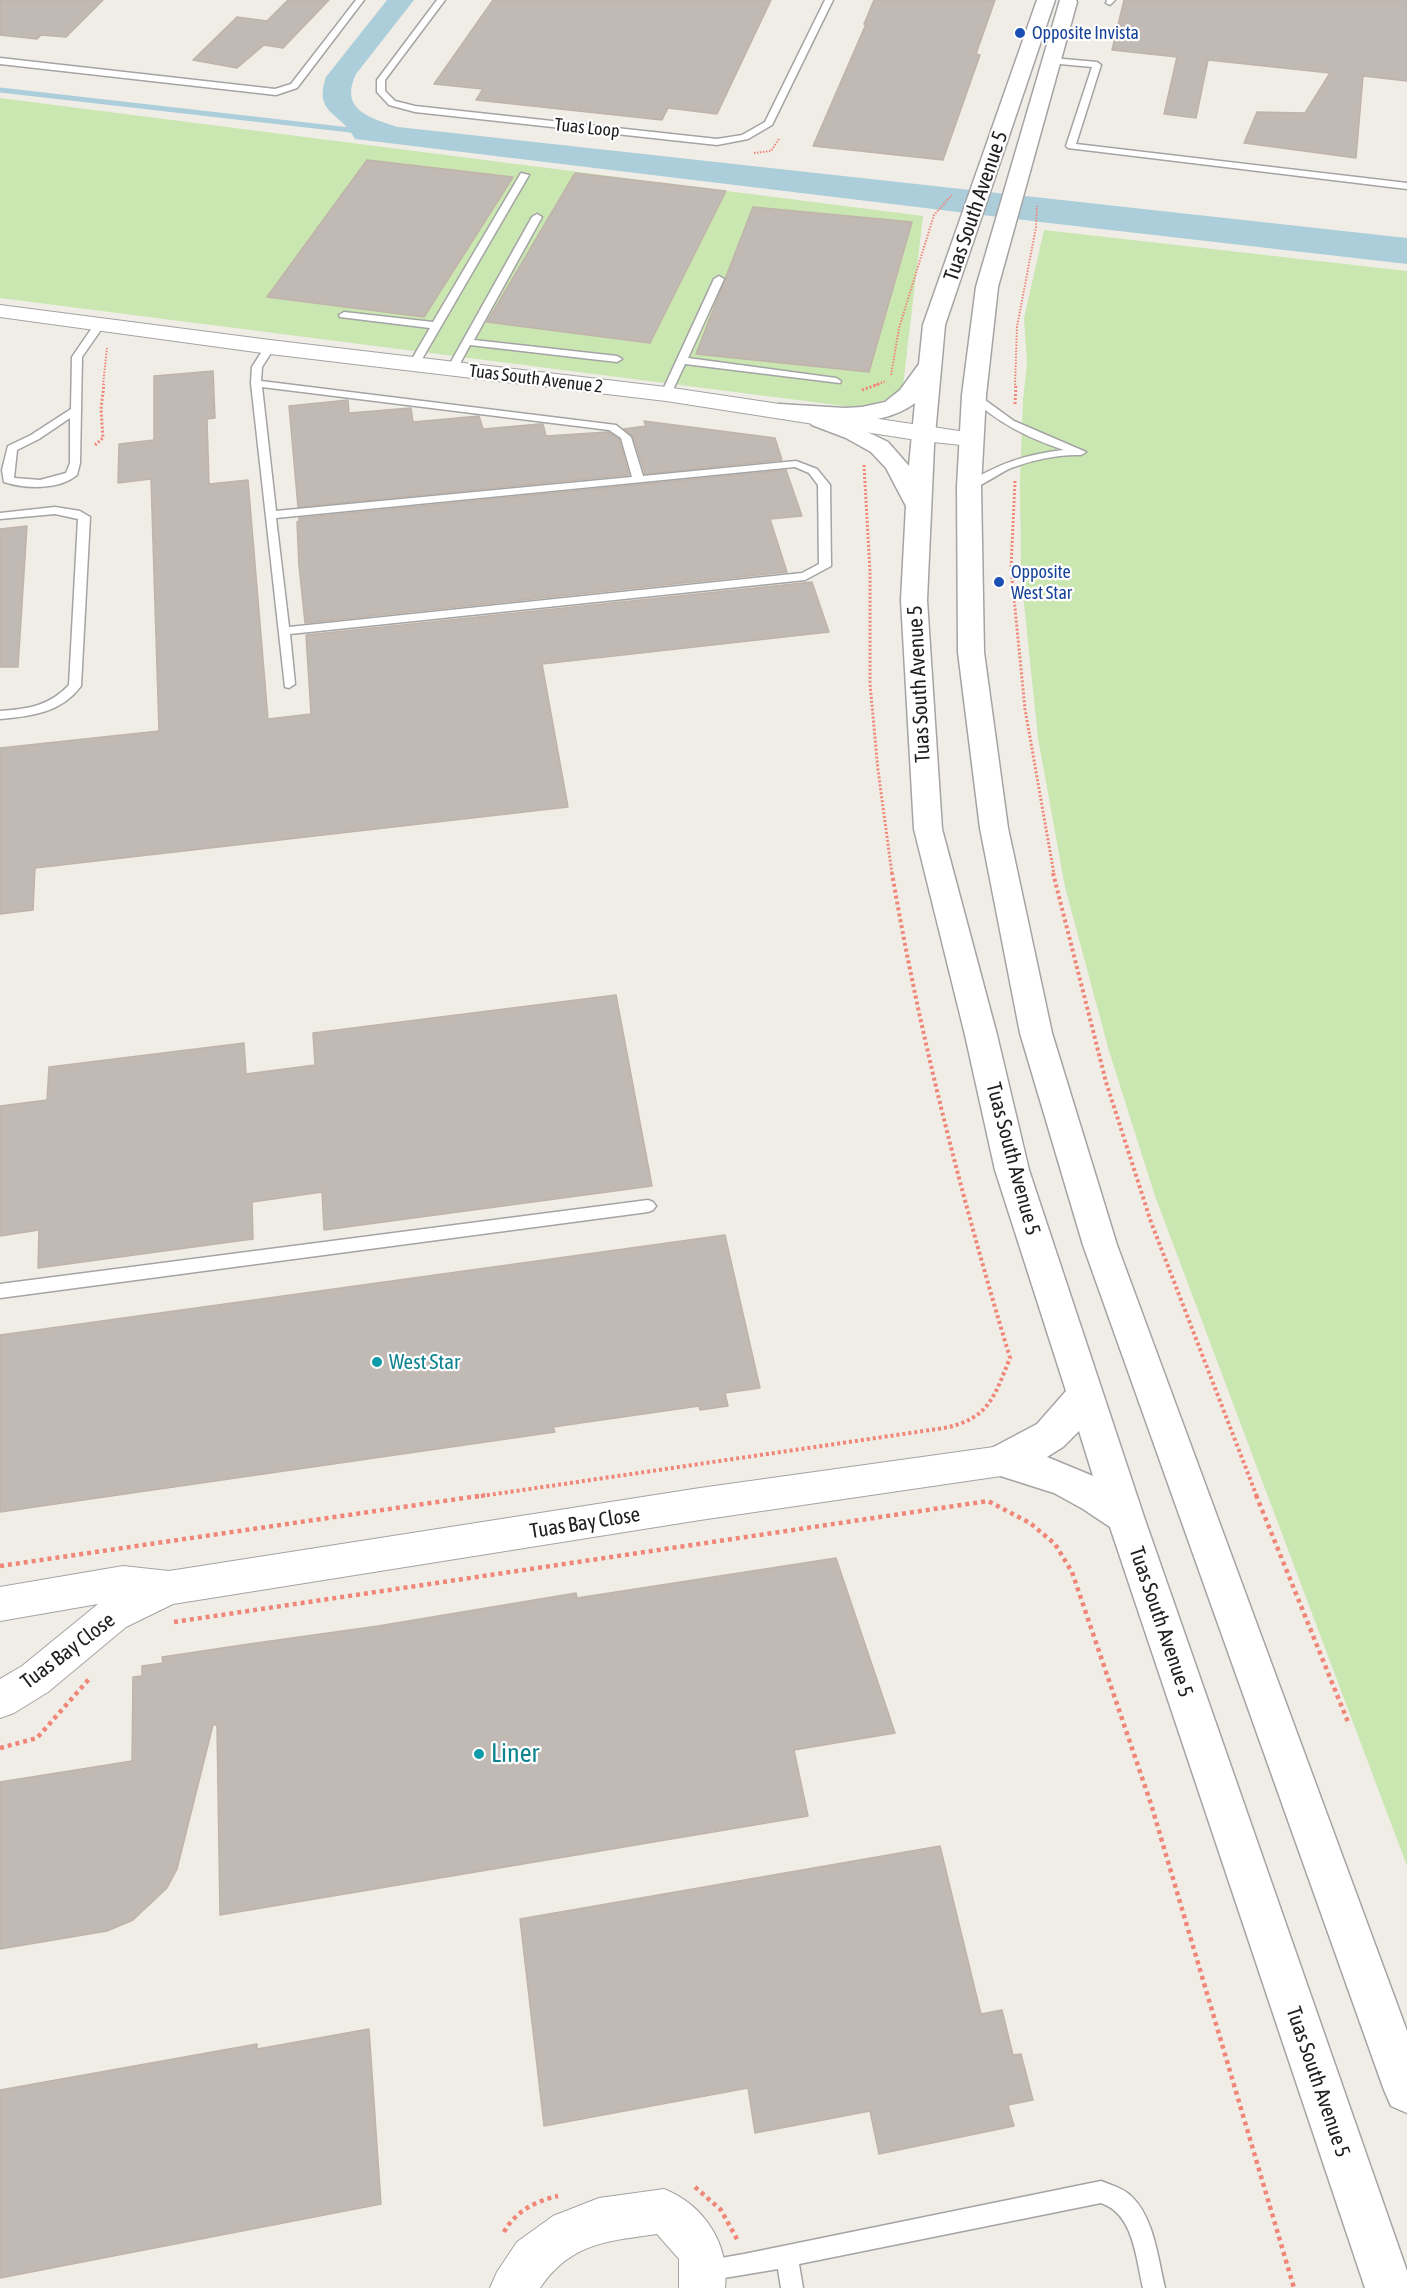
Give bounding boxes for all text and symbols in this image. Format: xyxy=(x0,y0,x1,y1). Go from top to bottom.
place label: Opposite Invista xyxy=(1032,22,1139,44)
marker: Opposite Invista xyxy=(1013,26,1027,40)
street label: Tuas Loop xyxy=(553,114,621,142)
street label: Tuas South Avenue 5 xyxy=(938,128,1014,284)
street label: Tuas South Avenue 2 xyxy=(468,360,604,398)
place label: Opposite West Star xyxy=(1011,561,1072,604)
marker: Opposite West Star xyxy=(992,575,1006,589)
street label: Tuas South Avenue 5 xyxy=(902,605,936,763)
street label: Tuas South Avenue 5 xyxy=(980,1080,1046,1238)
place label: West Star xyxy=(389,1349,460,1375)
marker: West Star xyxy=(370,1355,384,1369)
street label: Tuas Bay Close xyxy=(528,1502,642,1544)
street label: Tuas South Avenue 5 xyxy=(1123,1544,1199,1700)
street label: Tuas Bay Close xyxy=(16,1607,120,1695)
place label: Liner xyxy=(491,1738,539,1770)
marker: Liner xyxy=(472,1747,486,1761)
street label: Tuas South Avenue 5 xyxy=(1280,2004,1356,2160)

